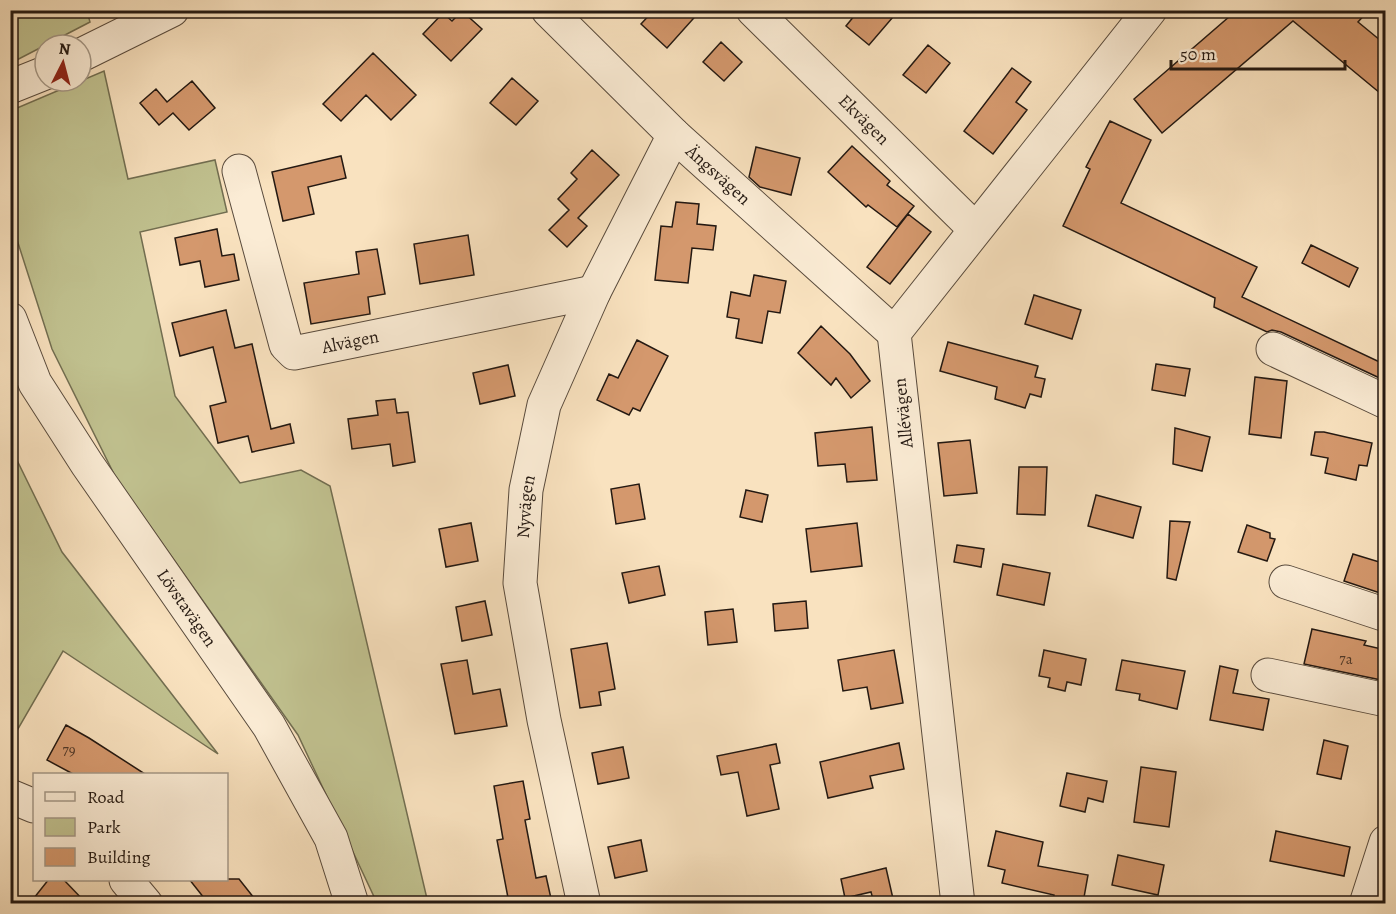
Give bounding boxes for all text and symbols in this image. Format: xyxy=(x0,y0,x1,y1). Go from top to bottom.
north arrow xyxy=(33,33,93,93)
scale bar xyxy=(1171,33,1345,71)
text: N xyxy=(58,38,72,61)
text: 50 m xyxy=(1180,42,1216,66)
street label: Ekvägen xyxy=(833,89,895,150)
street label: Ängsvägen xyxy=(680,139,756,210)
street label: Alvägen xyxy=(319,324,381,359)
street label: Allévägen xyxy=(887,377,919,450)
street label: Nyvägen xyxy=(511,473,541,539)
street label: Lövstavägen xyxy=(151,564,223,652)
house number: 7a xyxy=(1339,649,1353,669)
house number: 79 xyxy=(62,740,76,760)
legend xyxy=(33,773,228,881)
text: Road xyxy=(87,785,125,809)
text: Park xyxy=(87,815,121,839)
text: Building xyxy=(87,845,151,869)

